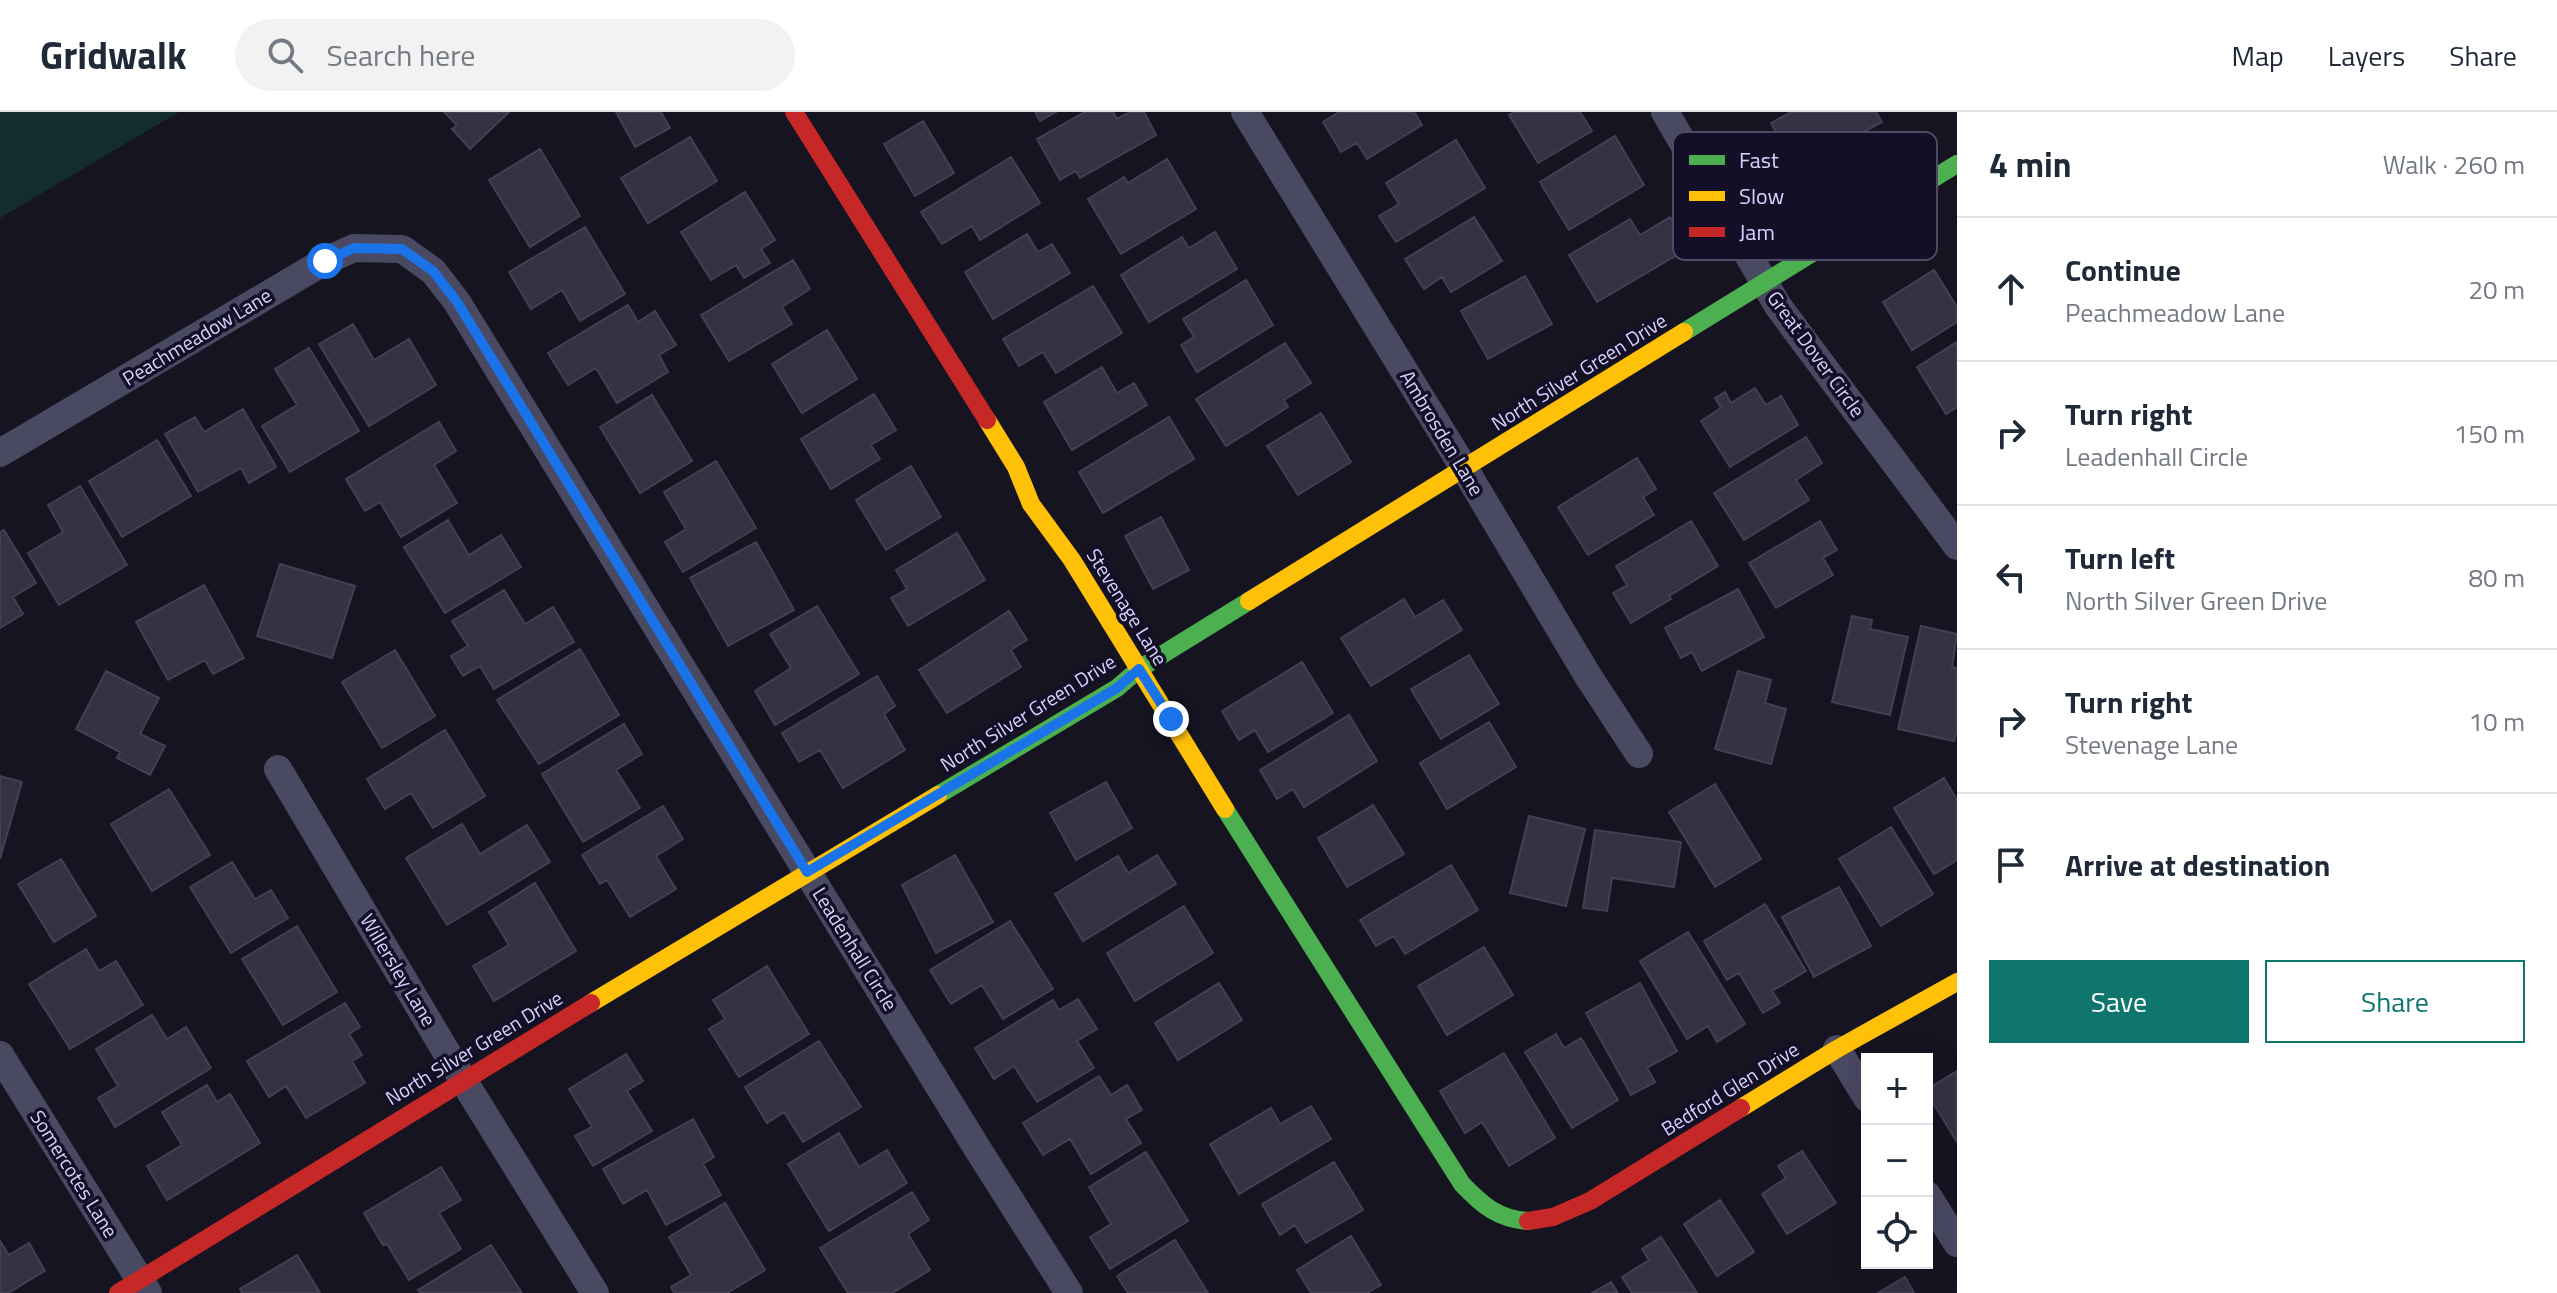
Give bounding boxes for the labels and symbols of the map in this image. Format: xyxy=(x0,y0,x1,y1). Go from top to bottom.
legend xyxy=(1673,132,1937,260)
text: Fast xyxy=(1739,143,1779,177)
text: Slow xyxy=(1739,179,1785,213)
text: Jam xyxy=(1739,215,1775,249)
route start xyxy=(307,243,343,279)
street label: Peachmeadow Lane xyxy=(116,280,277,393)
street label: Great Dover Circle xyxy=(1760,284,1873,424)
street label: North Silver Green Drive xyxy=(1485,305,1673,438)
street label: Ambrosden Lane xyxy=(1393,364,1492,502)
street label: Stevenage Lane xyxy=(1079,542,1176,671)
street label: North Silver Green Drive xyxy=(934,646,1122,779)
route end xyxy=(1153,701,1189,737)
street label: Leadenhall Circle xyxy=(805,881,906,1017)
street label: Willersley Lane xyxy=(353,907,444,1032)
street label: North Silver Green Drive xyxy=(379,982,568,1113)
street label: Bedford Glen Drive xyxy=(1655,1034,1805,1143)
street label: Somercotes Lane xyxy=(23,1104,126,1244)

